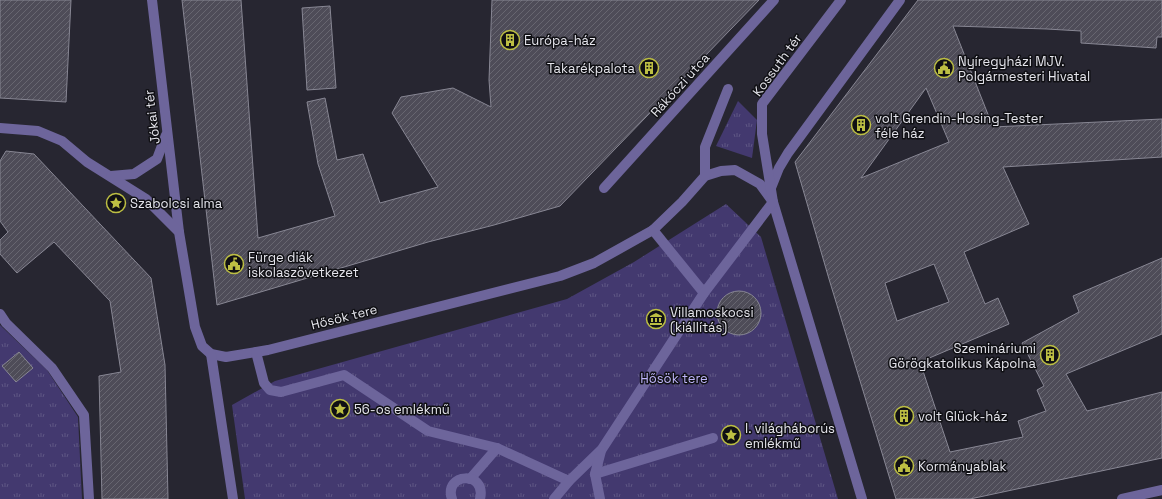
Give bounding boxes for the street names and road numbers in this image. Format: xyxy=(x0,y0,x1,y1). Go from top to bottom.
street label: Kossuth tér xyxy=(749,30,805,100)
street label: Rákóczi utca xyxy=(647,49,713,120)
street label: Jókai tér xyxy=(140,89,164,145)
street label: Hősök tere xyxy=(309,301,379,333)

